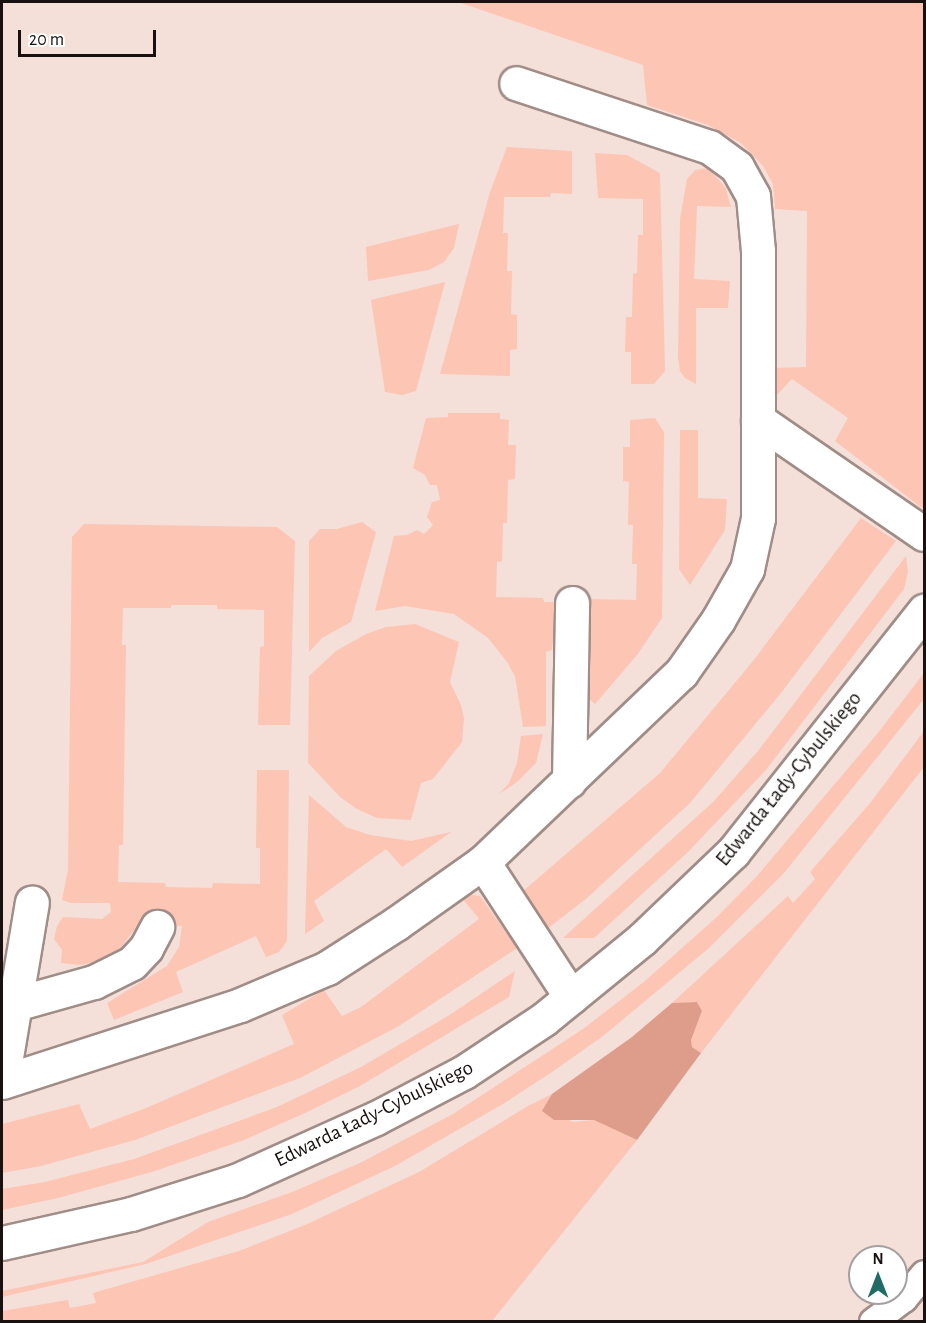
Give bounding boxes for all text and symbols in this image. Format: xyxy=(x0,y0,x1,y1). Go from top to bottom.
scale bar xyxy=(21,18,159,56)
text: 20 m xyxy=(29,31,64,49)
street label: Edwarda Łady-Cybulskiego xyxy=(711,686,867,872)
street label: Edwarda Łady-Cybulskiego xyxy=(271,1055,477,1173)
north arrow xyxy=(848,1245,908,1305)
text: N xyxy=(872,1251,884,1267)

